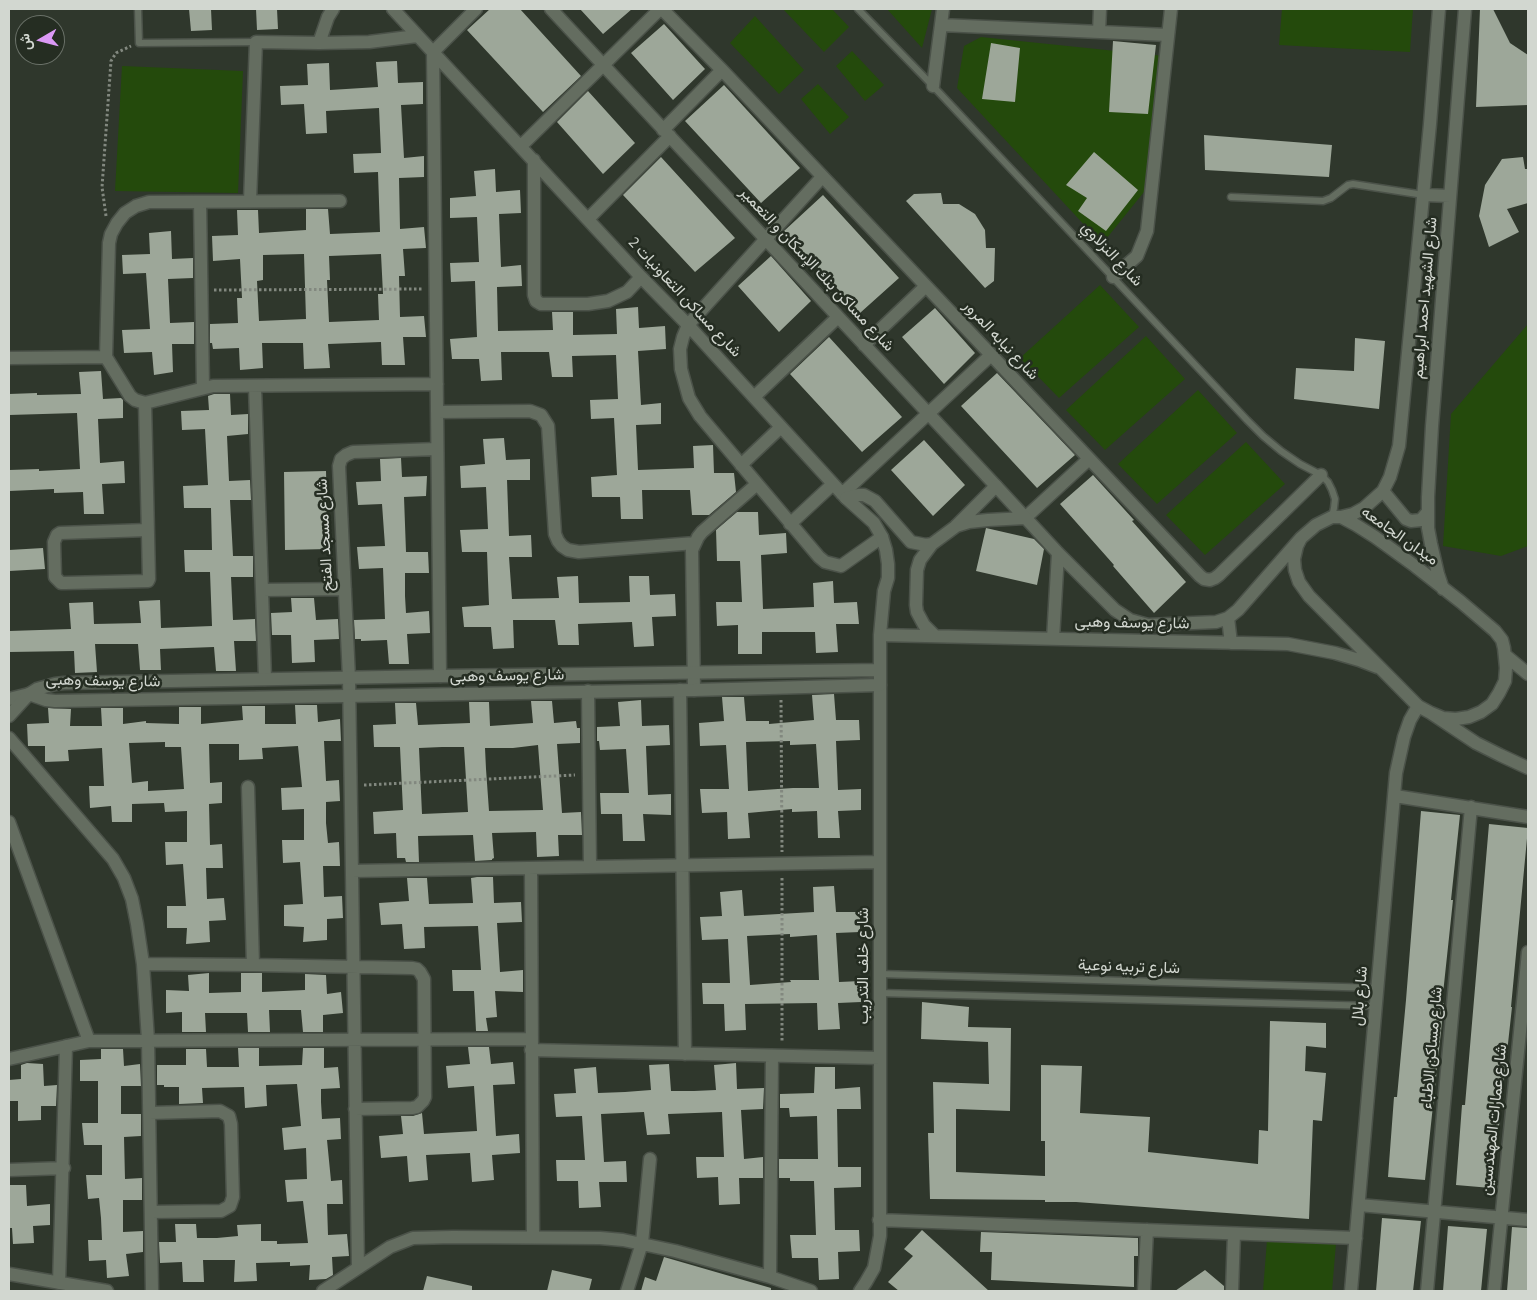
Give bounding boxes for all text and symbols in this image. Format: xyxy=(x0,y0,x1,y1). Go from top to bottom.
north arrow xyxy=(15,15,65,65)
text: ش xyxy=(15,32,37,52)
street label: شارع مساكن بنك الإسكان و التعمير xyxy=(735,184,897,356)
street label: شارع الشهيد احمد ابراهيم xyxy=(1409,216,1443,380)
street label: شارع النزلاوي xyxy=(1076,219,1146,291)
street label: شارع مساكن التعاونيات 2 xyxy=(623,234,745,362)
street label: شارع نيابه المرور xyxy=(958,297,1042,385)
street label: شارع مسجد الفتح xyxy=(313,478,339,592)
street label: ميدان الجامعه xyxy=(1357,503,1441,571)
street label: شارع يوسف وهبى xyxy=(1075,613,1189,635)
street label: شارع يوسف وهبى xyxy=(450,666,564,688)
street label: شارع يوسف وهبى xyxy=(46,671,160,693)
street label: شارع خلف التدريب xyxy=(854,907,874,1025)
street label: شارع تربيه نوعية xyxy=(1078,957,1180,979)
street label: شارع بلال xyxy=(1349,965,1373,1027)
street label: شارع مساكن الاطباء xyxy=(1418,986,1448,1110)
street label: شارع عمارات المهندسين xyxy=(1477,1043,1513,1197)

